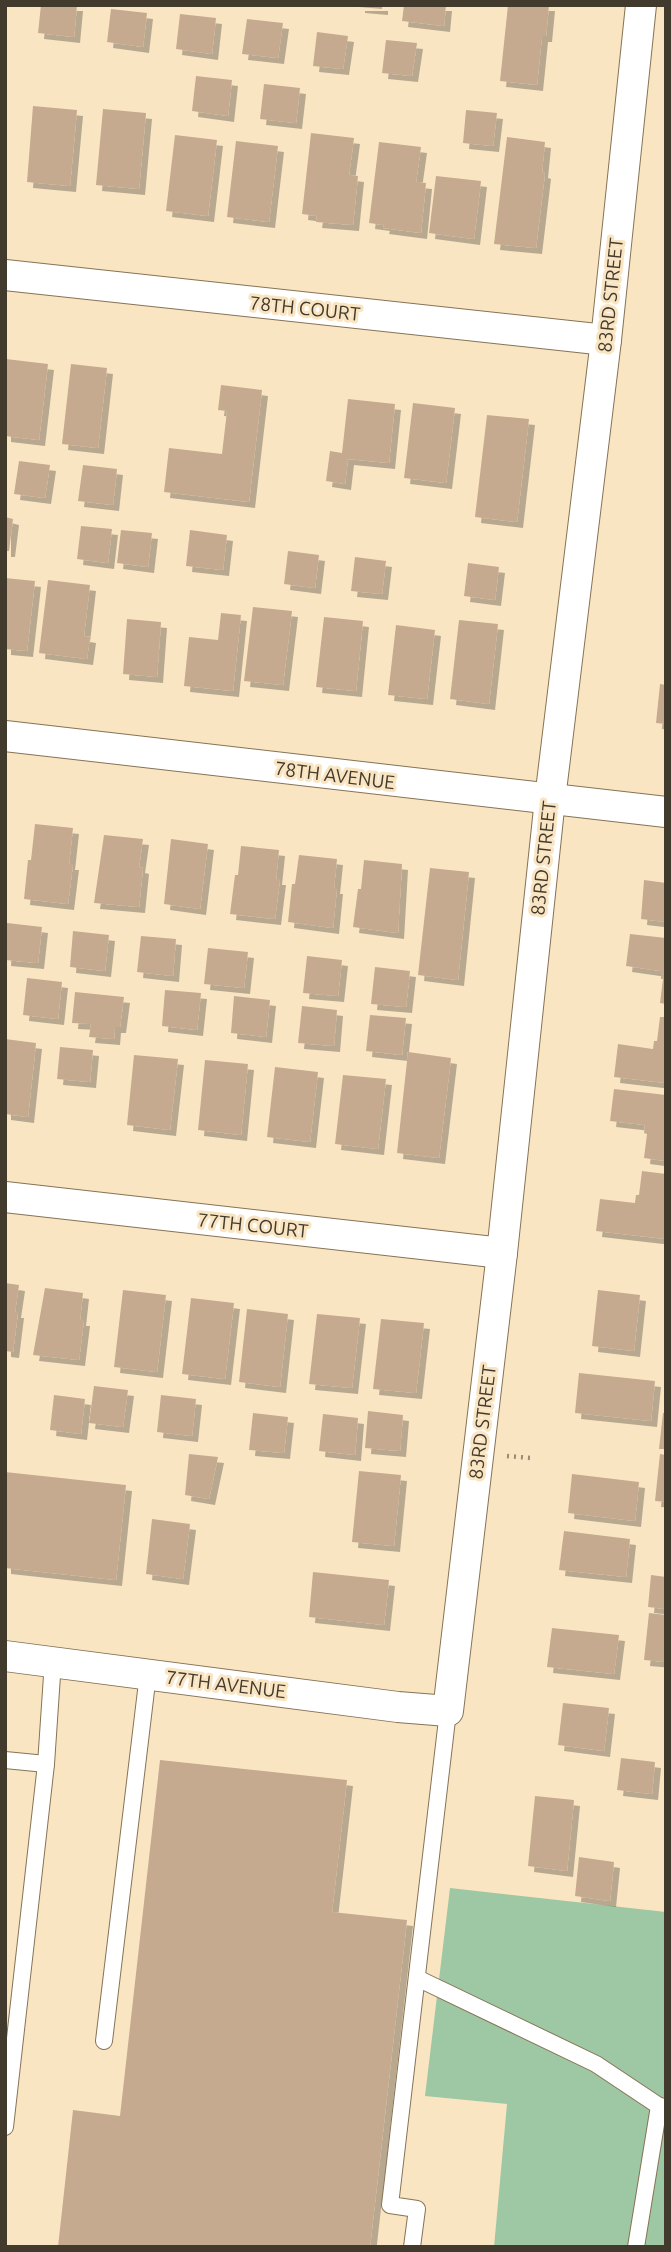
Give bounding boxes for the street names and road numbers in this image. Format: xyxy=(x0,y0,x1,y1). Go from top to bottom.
street label: 83RD STREET xyxy=(593,236,627,353)
street label: 78TH COURT xyxy=(249,291,362,325)
street label: 78TH AVENUE xyxy=(274,757,396,793)
street label: 83RD STREET xyxy=(526,799,560,916)
street label: 77TH COURT xyxy=(197,1208,310,1242)
street label: 83RD STREET xyxy=(464,1363,500,1481)
street label: 77TH AVENUE xyxy=(165,1666,287,1702)

